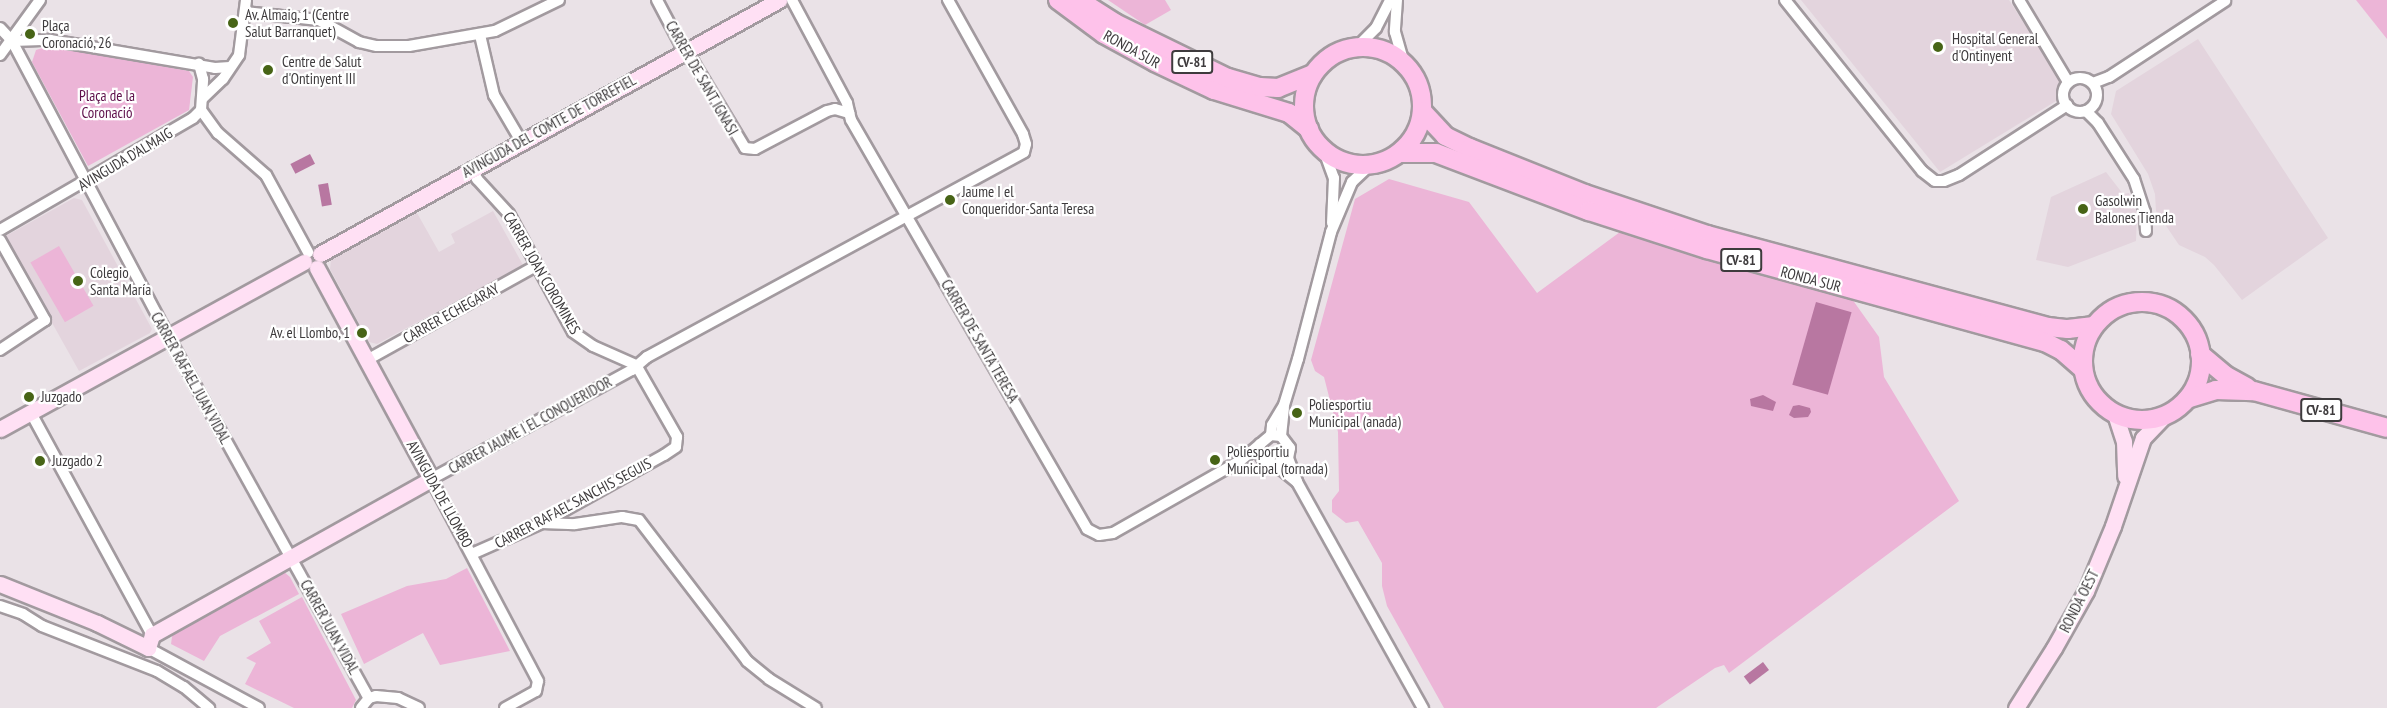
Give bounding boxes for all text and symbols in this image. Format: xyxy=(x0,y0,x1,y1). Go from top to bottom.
place label: Av. Almaig, 1 (Centre Salut Barranquet) xyxy=(245,5,352,40)
place label: Plaça Coronació, 26 xyxy=(42,16,113,51)
marker: Av. Almaig, 1 (Centre Salut Barranquet) xyxy=(226,16,240,30)
street label: CARRER DE SANT IGNASI xyxy=(662,17,742,139)
street label: RONDA SUR xyxy=(1100,26,1164,72)
marker: Plaça Coronació, 26 xyxy=(23,27,37,41)
place label: Hospital General d'Ontinyent xyxy=(1952,29,2038,64)
marker: Hospital General d'Ontinyent xyxy=(1929,38,1947,56)
road number: CV-81 xyxy=(1171,51,1213,73)
place label: Centre de Salut d'Ontinyent III xyxy=(282,52,361,87)
marker: Centre de Salut d'Ontinyent III xyxy=(259,61,277,79)
street label: AVINGUDA DEL COMTE DE TORREFIEL xyxy=(458,70,640,182)
park label: Plaça de la Coronació xyxy=(79,86,135,121)
street label: AVINGUDA D'ALMAIG xyxy=(74,124,176,194)
place label: Jaume I el Conqueridor-Santa Teresa xyxy=(962,182,1095,217)
place label: Gasolwin Balones Tienda xyxy=(2095,191,2174,226)
marker: Jaume I el Conqueridor-Santa Teresa xyxy=(943,193,957,207)
marker: Gasolwin Balones Tienda xyxy=(2076,202,2090,216)
street label: CARRER JOAN COROMINES xyxy=(500,209,584,337)
road number: CV-81 xyxy=(1720,249,1762,271)
street label: RONDA SUR xyxy=(1779,262,1843,296)
place label: Colegio Santa María xyxy=(90,263,151,298)
marker: Colegio Santa María xyxy=(71,274,85,288)
street label: CARRER DE SANTA TERESA xyxy=(937,276,1023,406)
street label: CARRER ECHEGARAY xyxy=(400,279,502,347)
street label: CARRER RAFAEL JUAN VIDAL xyxy=(147,308,235,448)
place label: Av. el Llombo, 1 xyxy=(268,324,350,342)
marker: Av. el Llombo, 1 xyxy=(355,326,369,340)
street label: CARRER JAUME I EL CONQUERIDOR xyxy=(445,372,615,478)
place label: Juzgado xyxy=(41,388,82,406)
marker: Juzgado xyxy=(22,390,36,404)
place label: Poliesportiu Municipal (anada) xyxy=(1309,395,1401,430)
road number: CV-81 xyxy=(2300,399,2342,421)
marker: Poliesportiu Municipal (anada) xyxy=(1290,406,1304,420)
street label: AVINGUDA DE LLOMBO xyxy=(403,437,477,551)
place label: Poliesportiu Municipal (tornada) xyxy=(1227,442,1327,477)
place label: Juzgado 2 xyxy=(52,452,103,470)
marker: Poliesportiu Municipal (tornada) xyxy=(1208,453,1222,467)
marker: Juzgado 2 xyxy=(33,454,47,468)
street label: CARRER RAFAEL SANCHIS SEGUIS xyxy=(491,454,655,552)
street label: RONDA OEST xyxy=(2055,566,2103,636)
street label: CARRER JUAN VIDAL xyxy=(296,576,364,678)

